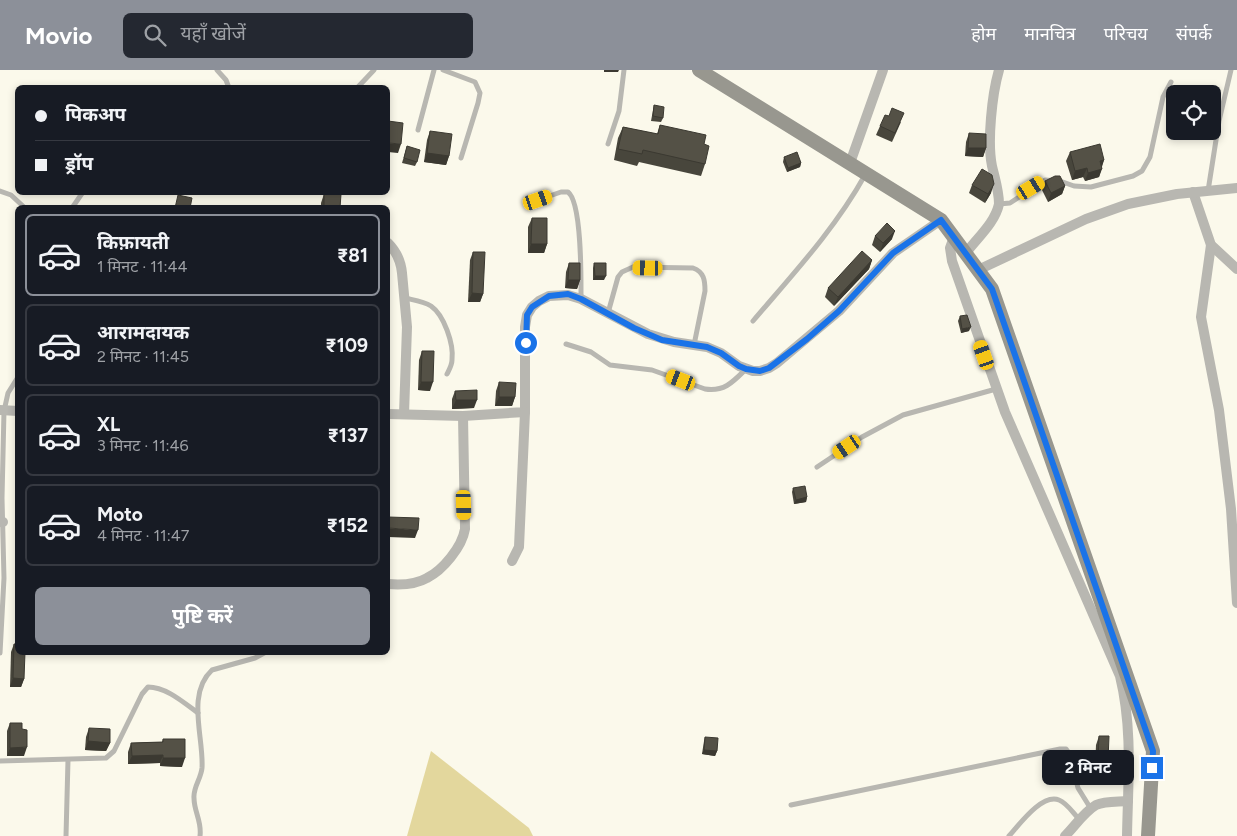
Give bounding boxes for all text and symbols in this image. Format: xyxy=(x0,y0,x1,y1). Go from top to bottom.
search box xyxy=(123,13,473,58)
text: Movio xyxy=(25,21,93,50)
icon: search xyxy=(141,21,169,49)
text: यहाँ खोजें xyxy=(181,22,246,45)
text: होम xyxy=(971,23,996,45)
text: मानचित्र xyxy=(1024,23,1076,45)
text: परिचय xyxy=(1104,23,1148,45)
text: संपर्क xyxy=(1176,23,1212,45)
map controls xyxy=(1166,85,1221,140)
button: locate xyxy=(1166,85,1221,140)
text: पिकअप xyxy=(65,103,126,126)
text: ड्रॉप xyxy=(65,152,93,175)
car xyxy=(1014,174,1047,202)
car xyxy=(521,188,554,212)
text: किफ़ायती xyxy=(97,231,169,254)
icon: car xyxy=(37,233,82,278)
text: ₹81 xyxy=(337,244,368,267)
text: 1 मिनट · 11:44 xyxy=(97,257,187,276)
car xyxy=(632,260,663,276)
text: आरामदायक xyxy=(97,321,189,344)
icon: car xyxy=(37,323,82,368)
route start xyxy=(515,332,537,354)
text: ₹109 xyxy=(325,334,368,357)
car xyxy=(972,338,995,372)
text: 2 मिनट · 11:45 xyxy=(97,347,189,366)
car xyxy=(664,368,697,392)
icon: car xyxy=(37,413,82,458)
text: XL xyxy=(97,413,120,436)
text: ₹137 xyxy=(327,424,368,447)
car xyxy=(830,432,863,462)
text: 3 मिनट · 11:46 xyxy=(97,436,189,455)
car xyxy=(455,490,472,520)
icon: car xyxy=(37,503,82,548)
text: Moto xyxy=(97,503,143,526)
text: ₹152 xyxy=(327,514,368,537)
text: 4 मिनट · 11:47 xyxy=(97,526,189,545)
button: पुष्टि करें xyxy=(35,587,370,645)
callout: 2 मिनट xyxy=(1042,750,1134,786)
route end xyxy=(1141,757,1163,779)
text: 2 मिनट xyxy=(1065,758,1111,777)

